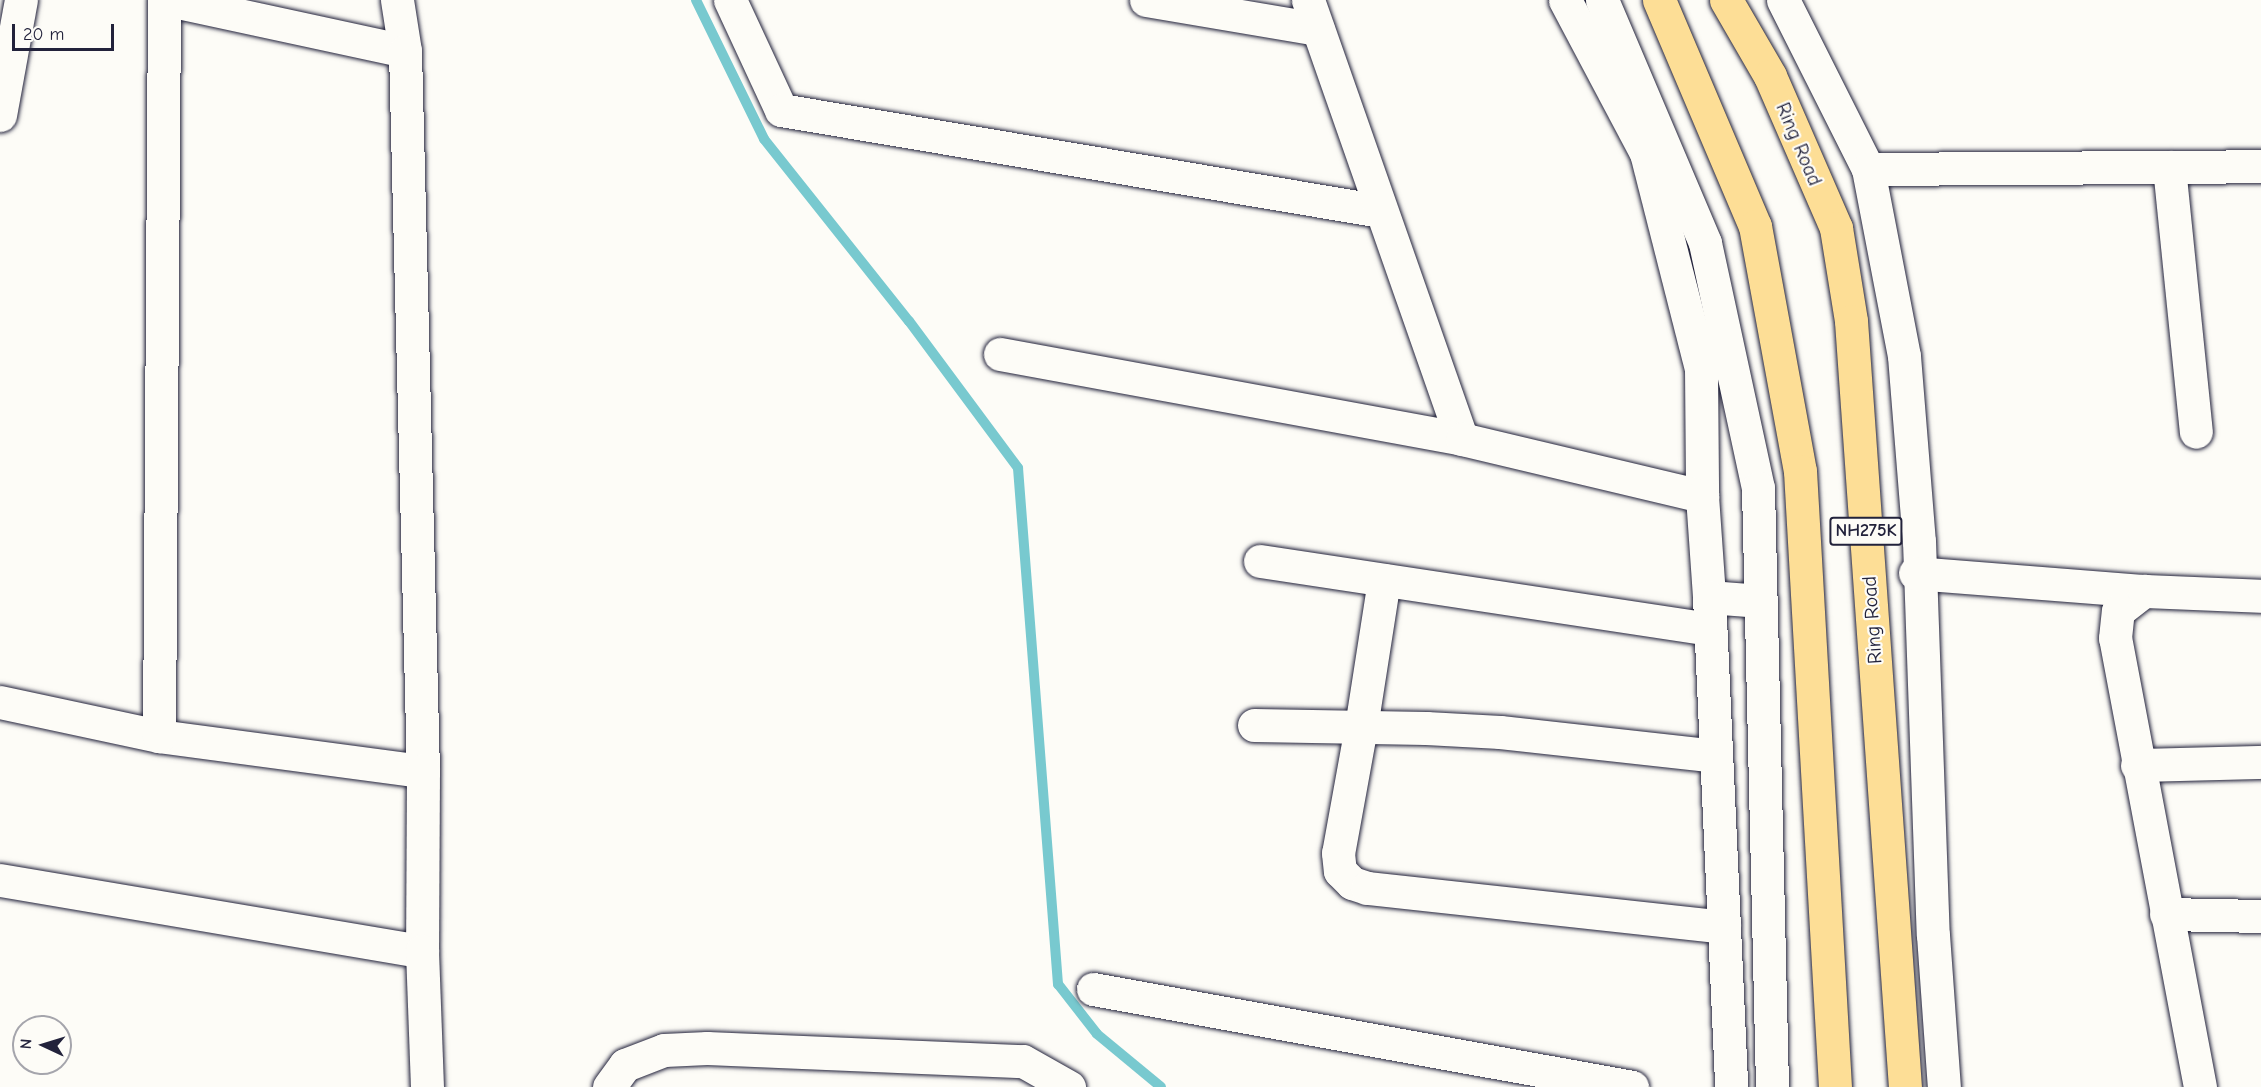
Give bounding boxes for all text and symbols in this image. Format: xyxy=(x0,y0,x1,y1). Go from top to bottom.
scale bar xyxy=(15,12,117,50)
text: 20 m xyxy=(23,24,64,45)
street label: Ring Road xyxy=(1771,99,1827,189)
road number: NH275K xyxy=(1828,516,1904,546)
street label: Ring Road xyxy=(1857,575,1887,665)
north arrow xyxy=(12,1015,72,1075)
text: N xyxy=(17,1038,35,1050)

